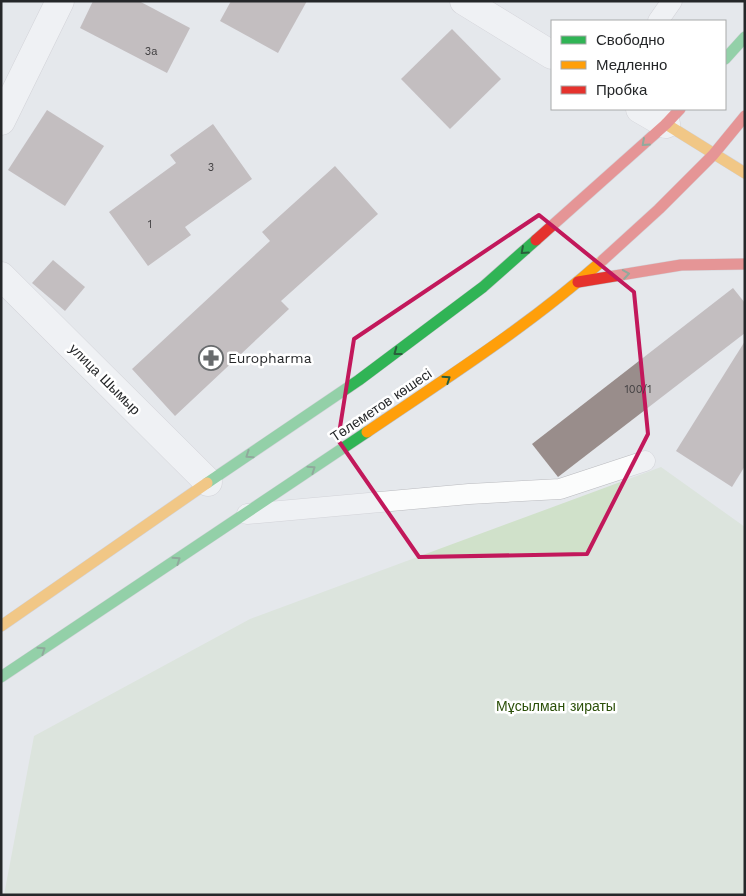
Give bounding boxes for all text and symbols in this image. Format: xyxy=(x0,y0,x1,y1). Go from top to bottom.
legend xyxy=(551,20,726,110)
text: Свободно xyxy=(596,31,665,49)
house number: 3а xyxy=(145,45,158,58)
text: Медленно xyxy=(596,56,667,74)
text: Пробка xyxy=(596,81,648,99)
one-way arrow xyxy=(641,137,650,146)
house number: 3 xyxy=(208,161,214,174)
house number: 1 xyxy=(148,218,152,231)
one-way arrow xyxy=(520,245,529,254)
one-way arrow xyxy=(622,270,630,280)
street label: улица Шымыр xyxy=(66,340,144,418)
pharmacy icon: Europharma xyxy=(198,345,224,371)
one-way arrow xyxy=(393,346,403,355)
place label: Europharma xyxy=(228,350,312,366)
street label: Төлеметов көшесі xyxy=(327,365,435,445)
one-way arrow xyxy=(441,376,451,385)
house number: 100/1 xyxy=(625,383,651,396)
one-way arrow xyxy=(245,449,254,458)
one-way arrow xyxy=(307,466,316,476)
one-way arrow xyxy=(171,556,180,566)
one-way arrow xyxy=(36,647,45,656)
park label: Мұсылман зираты xyxy=(496,698,616,714)

